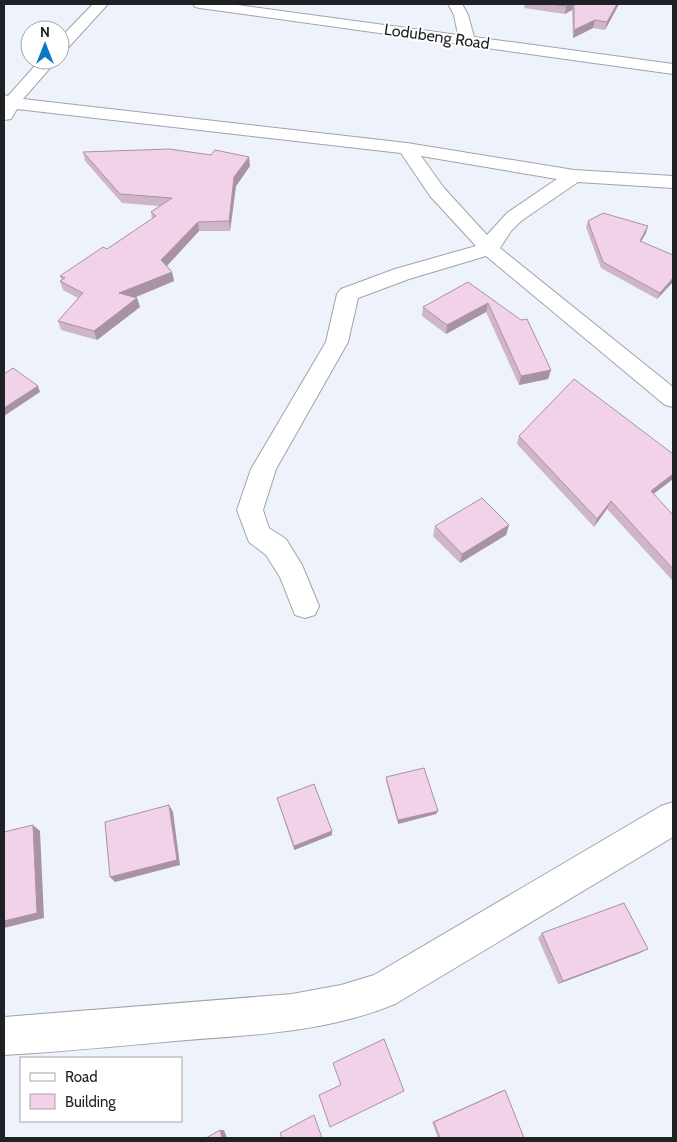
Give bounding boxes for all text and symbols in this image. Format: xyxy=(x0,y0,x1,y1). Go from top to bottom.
north arrow xyxy=(20,20,70,70)
street label: Lodubeng Road xyxy=(383,20,491,53)
text: N xyxy=(40,23,50,41)
legend xyxy=(20,1057,182,1122)
text: Road xyxy=(65,1068,98,1086)
text: Building xyxy=(65,1093,116,1111)

